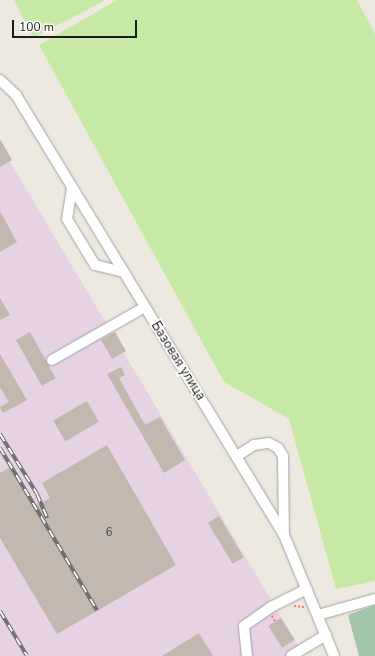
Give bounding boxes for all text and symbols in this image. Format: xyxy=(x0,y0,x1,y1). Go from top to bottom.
scale bar xyxy=(14,12,139,38)
text: 100 m xyxy=(19,19,54,35)
street label: Базовая улица xyxy=(148,319,208,403)
house number: 6 xyxy=(106,526,112,540)

